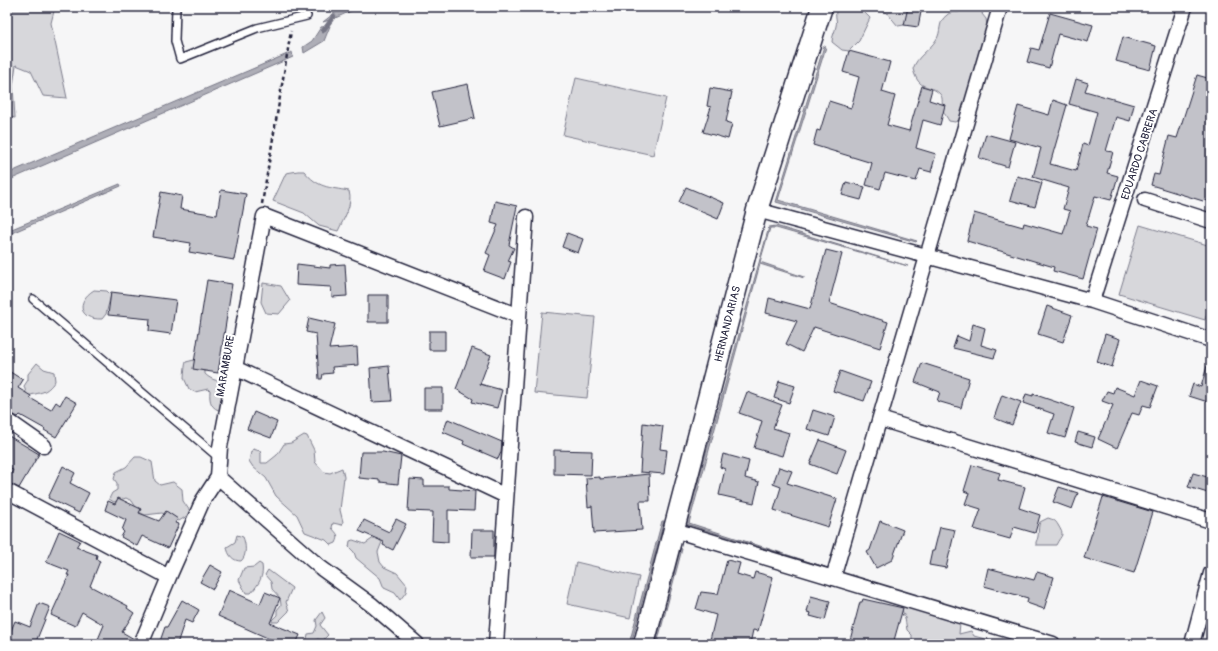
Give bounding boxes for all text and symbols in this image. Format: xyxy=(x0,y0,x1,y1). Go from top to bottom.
street label: EDUARDO CABRERA xyxy=(1119,107,1160,201)
street label: HERNANDARIAS xyxy=(712,285,743,364)
street label: MARAMBURE xyxy=(214,334,237,398)

